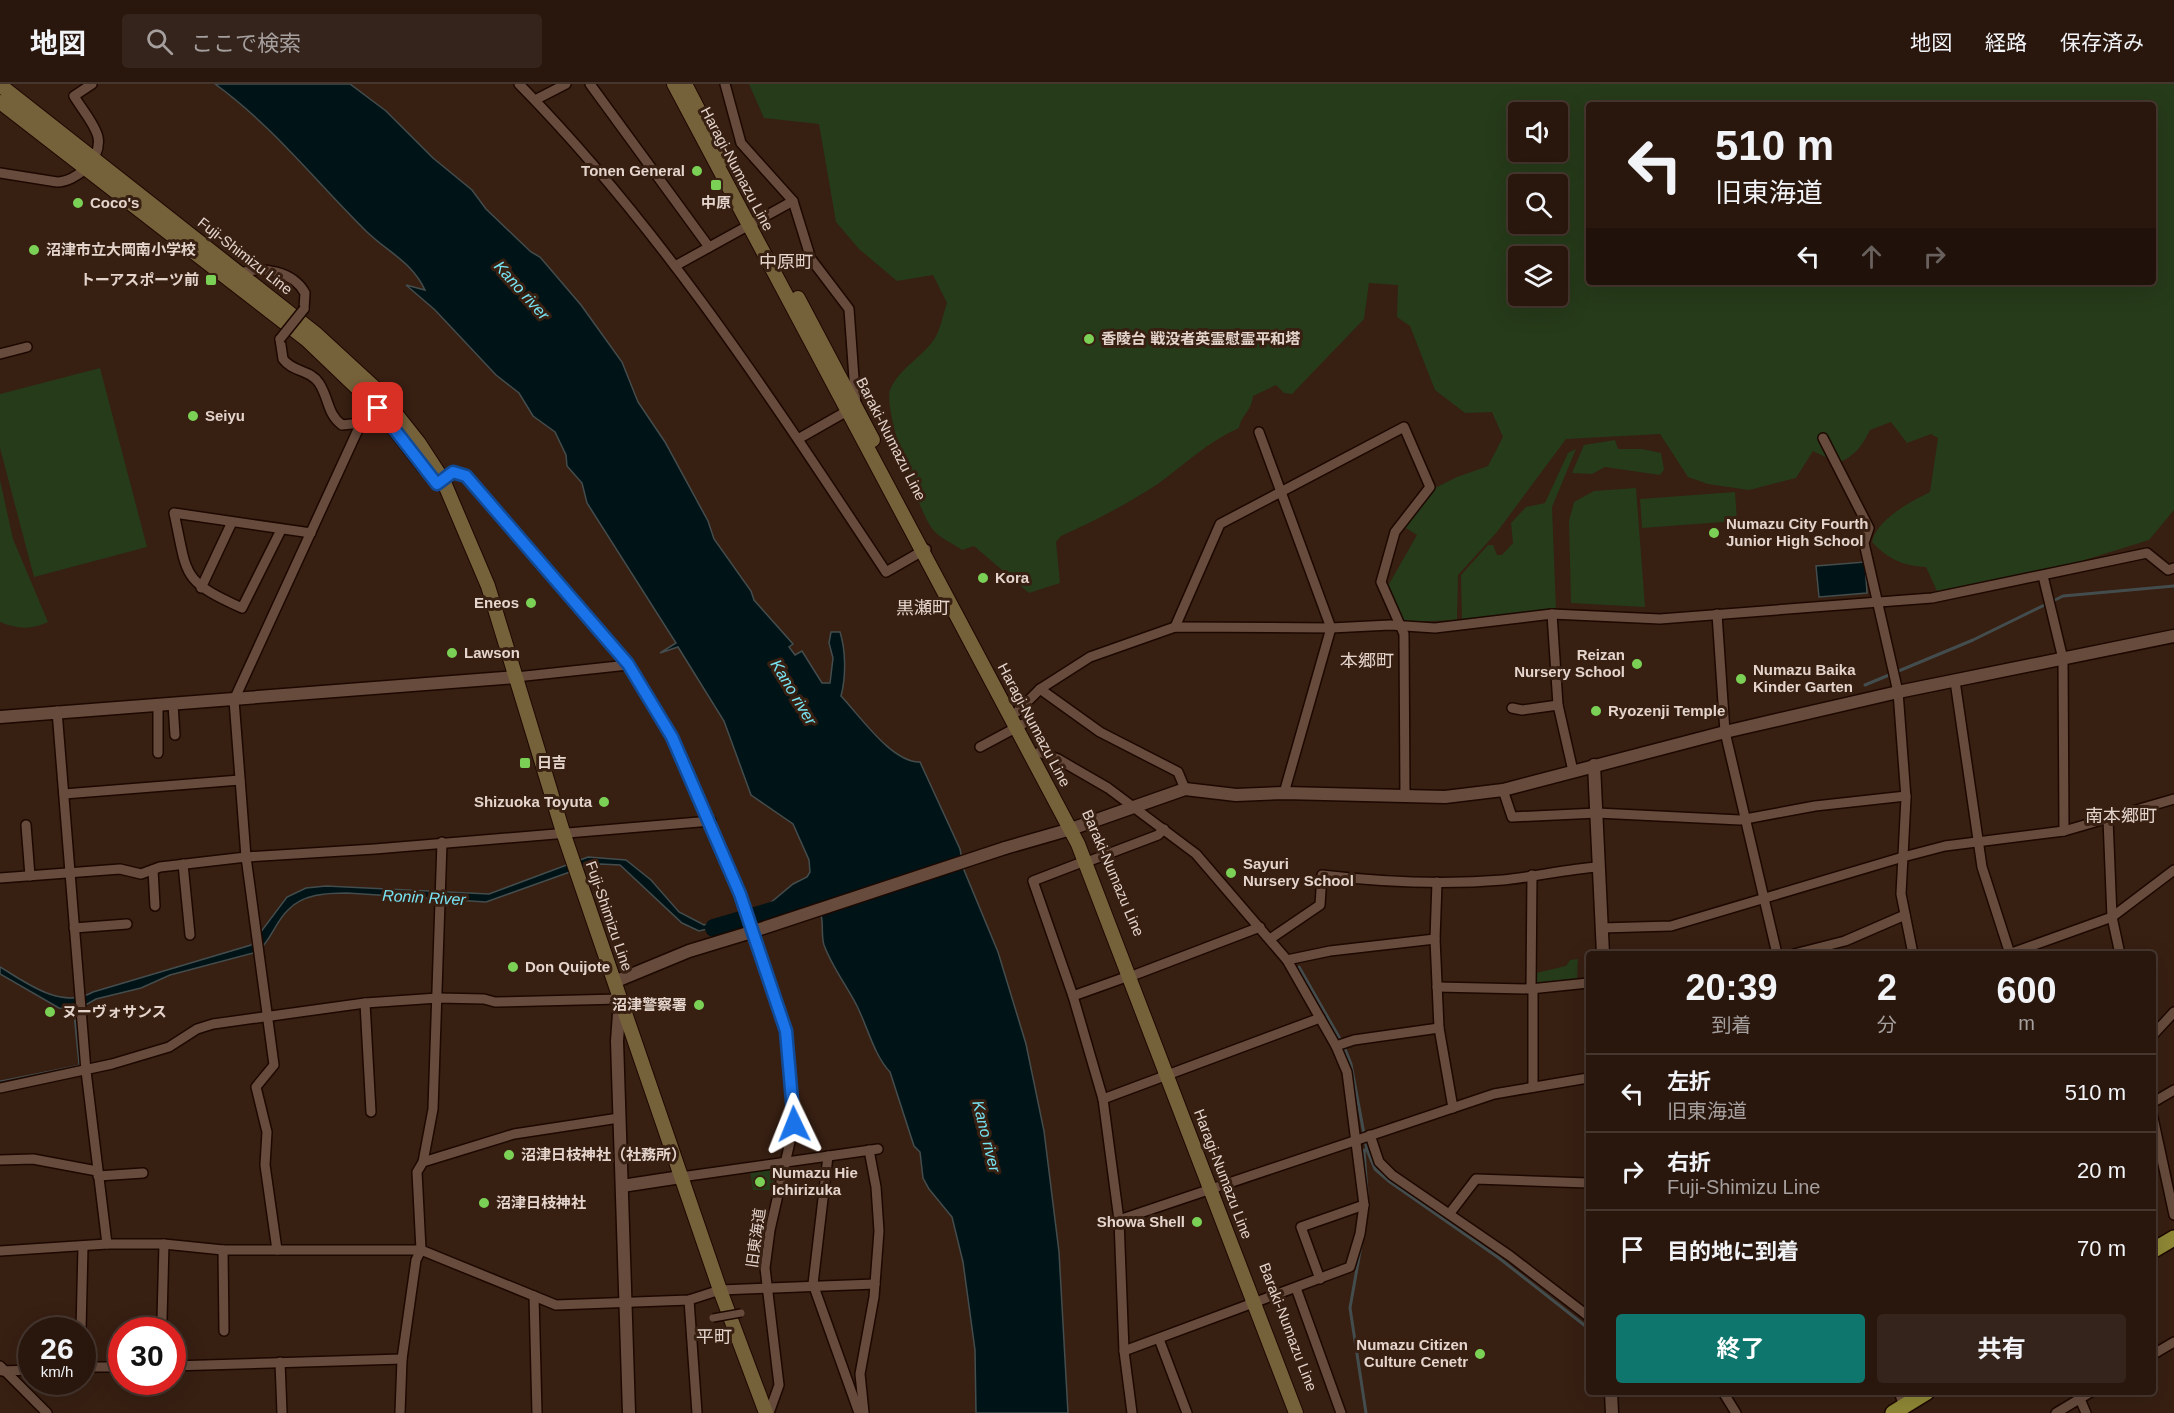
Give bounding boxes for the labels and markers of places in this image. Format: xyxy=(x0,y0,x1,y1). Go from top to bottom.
place label: Tonen General xyxy=(581,162,685,179)
marker: Tonen General xyxy=(690,164,704,178)
marker: 中原 xyxy=(709,178,723,192)
place label: Coco's xyxy=(90,194,139,211)
place label: 中原 xyxy=(701,194,731,211)
marker: Coco's xyxy=(71,196,85,210)
place label: 沼津市立大岡南小学校 xyxy=(46,241,196,258)
marker: 沼津市立大岡南小学校 xyxy=(27,243,41,257)
place label: トーアスポーツ前 xyxy=(80,271,199,288)
marker: トーアスポーツ前 xyxy=(204,273,218,287)
place label: 香陵台 戦没者英霊慰霊平和塔 xyxy=(1101,330,1300,347)
marker: 香陵台 戦没者英霊慰霊平和塔 xyxy=(1082,332,1096,346)
pin xyxy=(352,382,403,433)
place label: Seiyu xyxy=(205,407,245,424)
marker: Seiyu xyxy=(186,409,200,423)
place label: Numazu City Fourth Junior High School xyxy=(1726,515,1869,549)
marker: Numazu City Fourth Junior High School xyxy=(1707,526,1721,540)
place label: Kora xyxy=(995,569,1030,586)
marker: Kora xyxy=(976,571,990,585)
place label: Eneos xyxy=(474,594,519,611)
marker: Eneos xyxy=(524,596,538,610)
place label: Lawson xyxy=(464,644,520,661)
marker: Lawson xyxy=(445,646,459,660)
place label: Reizan Nursery School xyxy=(1514,646,1625,680)
marker: Reizan Nursery School xyxy=(1630,657,1644,671)
place label: Numazu Baika Kinder Garten xyxy=(1753,661,1856,695)
marker: Numazu Baika Kinder Garten xyxy=(1734,672,1748,686)
place label: Ryozenji Temple xyxy=(1608,702,1725,719)
marker: Ryozenji Temple xyxy=(1589,704,1603,718)
place label: 日吉 xyxy=(537,754,567,771)
marker: 日吉 xyxy=(518,756,532,770)
place label: Shizuoka Toyuta xyxy=(474,793,593,810)
marker: Shizuoka Toyuta xyxy=(597,795,611,809)
place label: Sayuri Nursery School xyxy=(1243,855,1354,889)
marker: Sayuri Nursery School xyxy=(1224,866,1238,880)
place label: Don Quijote xyxy=(525,958,610,975)
marker: Don Quijote xyxy=(506,960,520,974)
place label: 沼津警察署 xyxy=(612,996,687,1013)
marker: 沼津警察署 xyxy=(692,998,706,1012)
place label: ヌーヴォサンス xyxy=(62,1003,167,1020)
marker: ヌーヴォサンス xyxy=(43,1005,57,1019)
place label: 沼津日枝神社（社務所） xyxy=(521,1146,686,1163)
marker: 沼津日枝神社（社務所） xyxy=(502,1148,516,1162)
place label: Numazu Hie Ichirizuka xyxy=(772,1164,858,1198)
marker: Numazu Hie Ichirizuka xyxy=(753,1175,767,1189)
place label: 沼津日枝神社 xyxy=(496,1194,586,1211)
marker: 沼津日枝神社 xyxy=(477,1196,491,1210)
place label: Showa Shell xyxy=(1097,1213,1185,1230)
marker: Showa Shell xyxy=(1190,1215,1204,1229)
place label: Numazu Citizen Culture Cenetr xyxy=(1356,1336,1468,1370)
marker: Numazu Citizen Culture Cenetr xyxy=(1473,1347,1487,1361)

